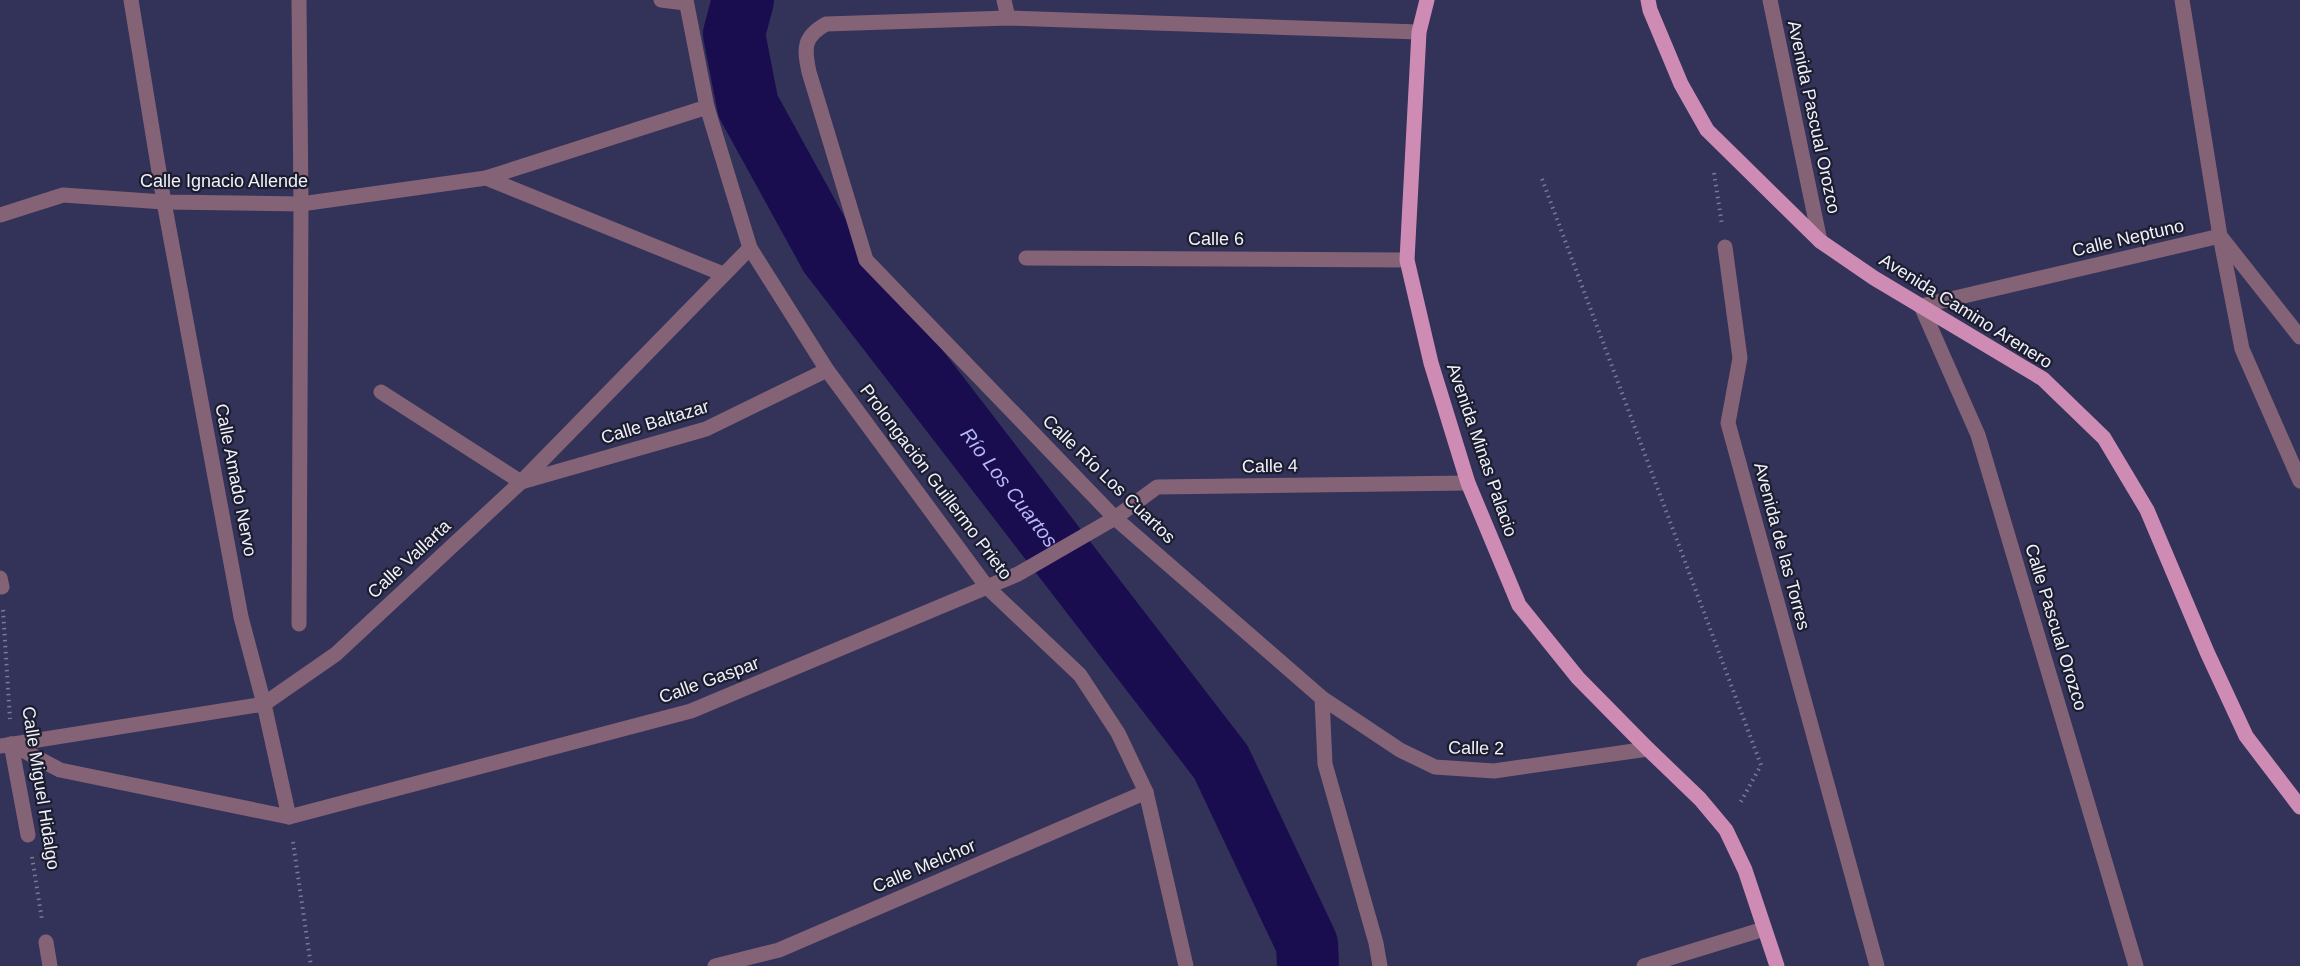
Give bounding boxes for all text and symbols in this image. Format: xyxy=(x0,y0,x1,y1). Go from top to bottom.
street label: Avenida Pascual Orozco xyxy=(1784,19,1844,215)
street label: Calle Ignacio Allende xyxy=(140,171,308,191)
street label: Calle Neptuno xyxy=(2070,215,2186,261)
street label: Calle 6 xyxy=(1188,229,1244,249)
street label: Avenida Camino Arenero xyxy=(1876,250,2056,372)
street label: Avenida Minas Palacio xyxy=(1443,361,1521,539)
street label: Prolongación Guillermo Prieto xyxy=(856,380,1016,584)
street label: Calle Baltazar xyxy=(598,396,712,448)
street label: Calle Amado Nervo xyxy=(211,402,261,558)
street label: Calle Río Los Cuartos xyxy=(1039,411,1179,547)
water label: Río Los Cuartos xyxy=(956,423,1062,551)
street label: Calle 4 xyxy=(1242,456,1298,476)
street label: Avenida de las Torres xyxy=(1750,460,1814,632)
street label: Calle Vallarta xyxy=(364,515,455,602)
street label: Calle Pascual Orozco xyxy=(2021,541,2091,713)
street label: Calle Gaspar xyxy=(656,653,762,707)
street label: Calle Miguel Hidalgo xyxy=(18,705,64,871)
street label: Calle 2 xyxy=(1448,738,1504,758)
street label: Calle Melchor xyxy=(869,835,979,897)

